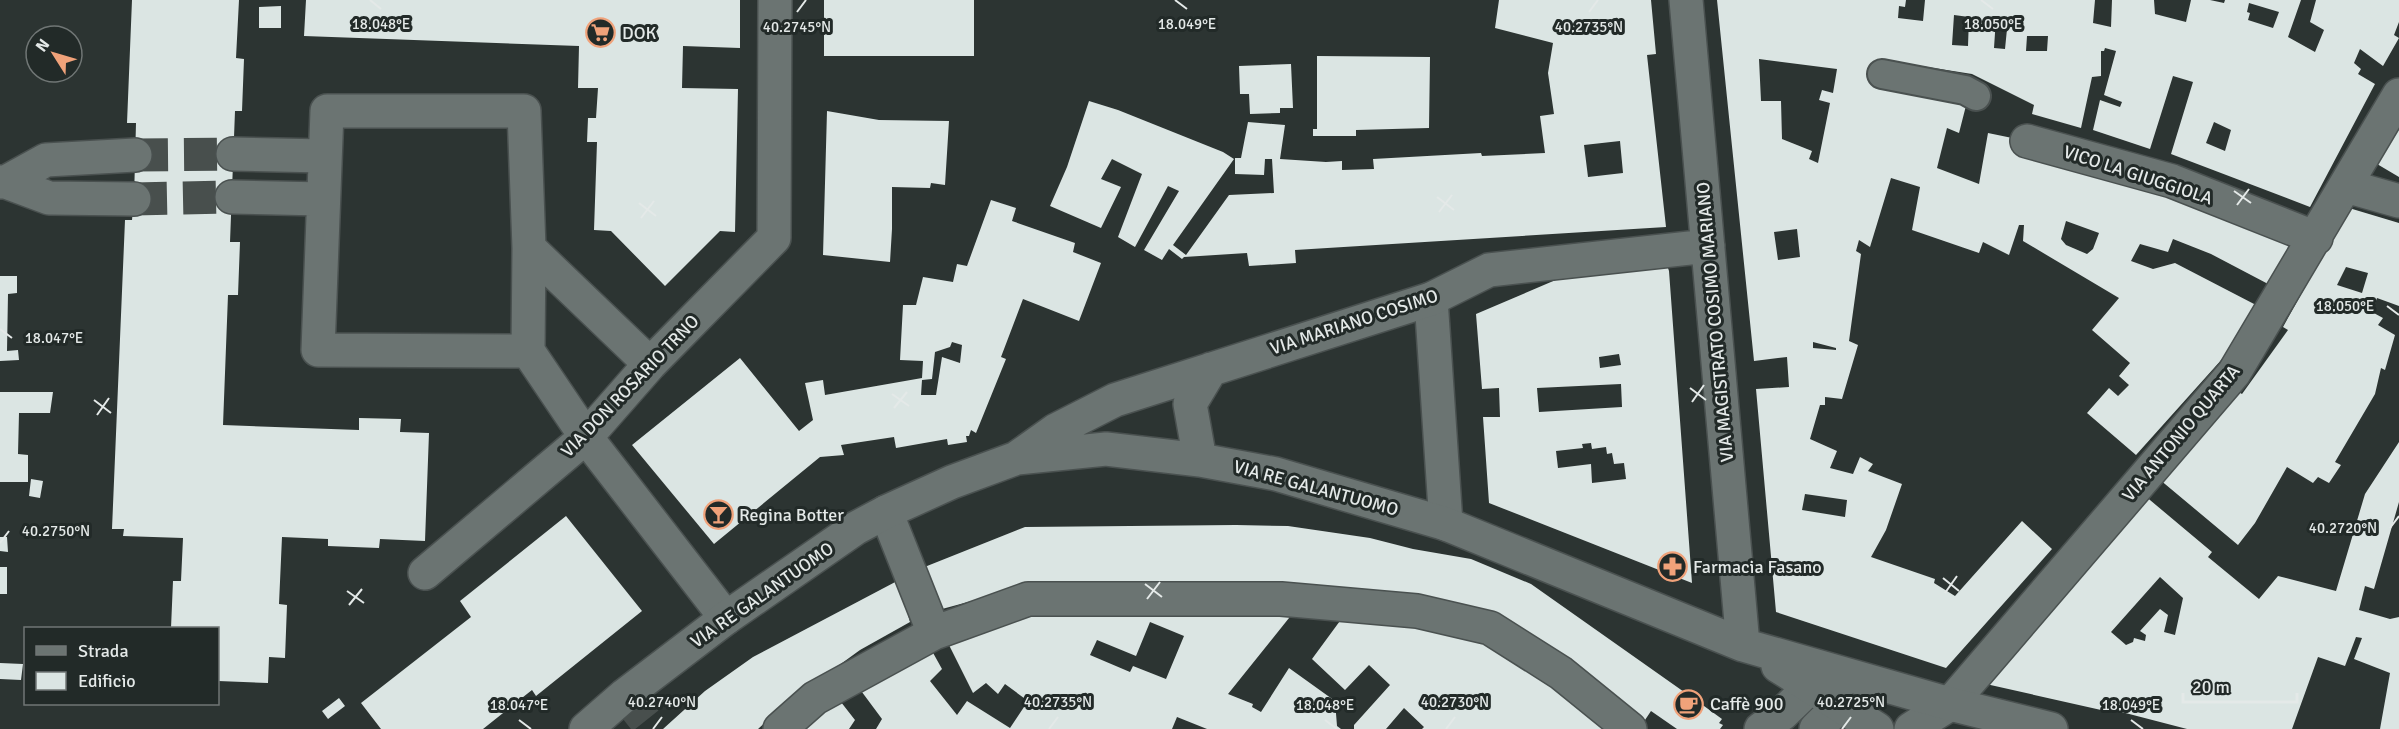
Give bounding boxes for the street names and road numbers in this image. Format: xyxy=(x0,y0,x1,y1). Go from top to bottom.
street label: VICO LA GIUGGIOLA xyxy=(2061,140,2215,210)
street label: VIA MAGISTRATO COSIMO MARIANO xyxy=(1692,181,1738,463)
street label: VIA MARIANO COSIMO xyxy=(1267,284,1441,360)
street label: VIA DON ROSARIO TRNO xyxy=(556,310,704,462)
street label: VIA ANTONIO QUARTA xyxy=(2118,360,2244,506)
street label: VIA RE GALANTUOMO xyxy=(1231,455,1401,521)
street label: VIA RE GALANTUOMO xyxy=(686,537,838,653)

